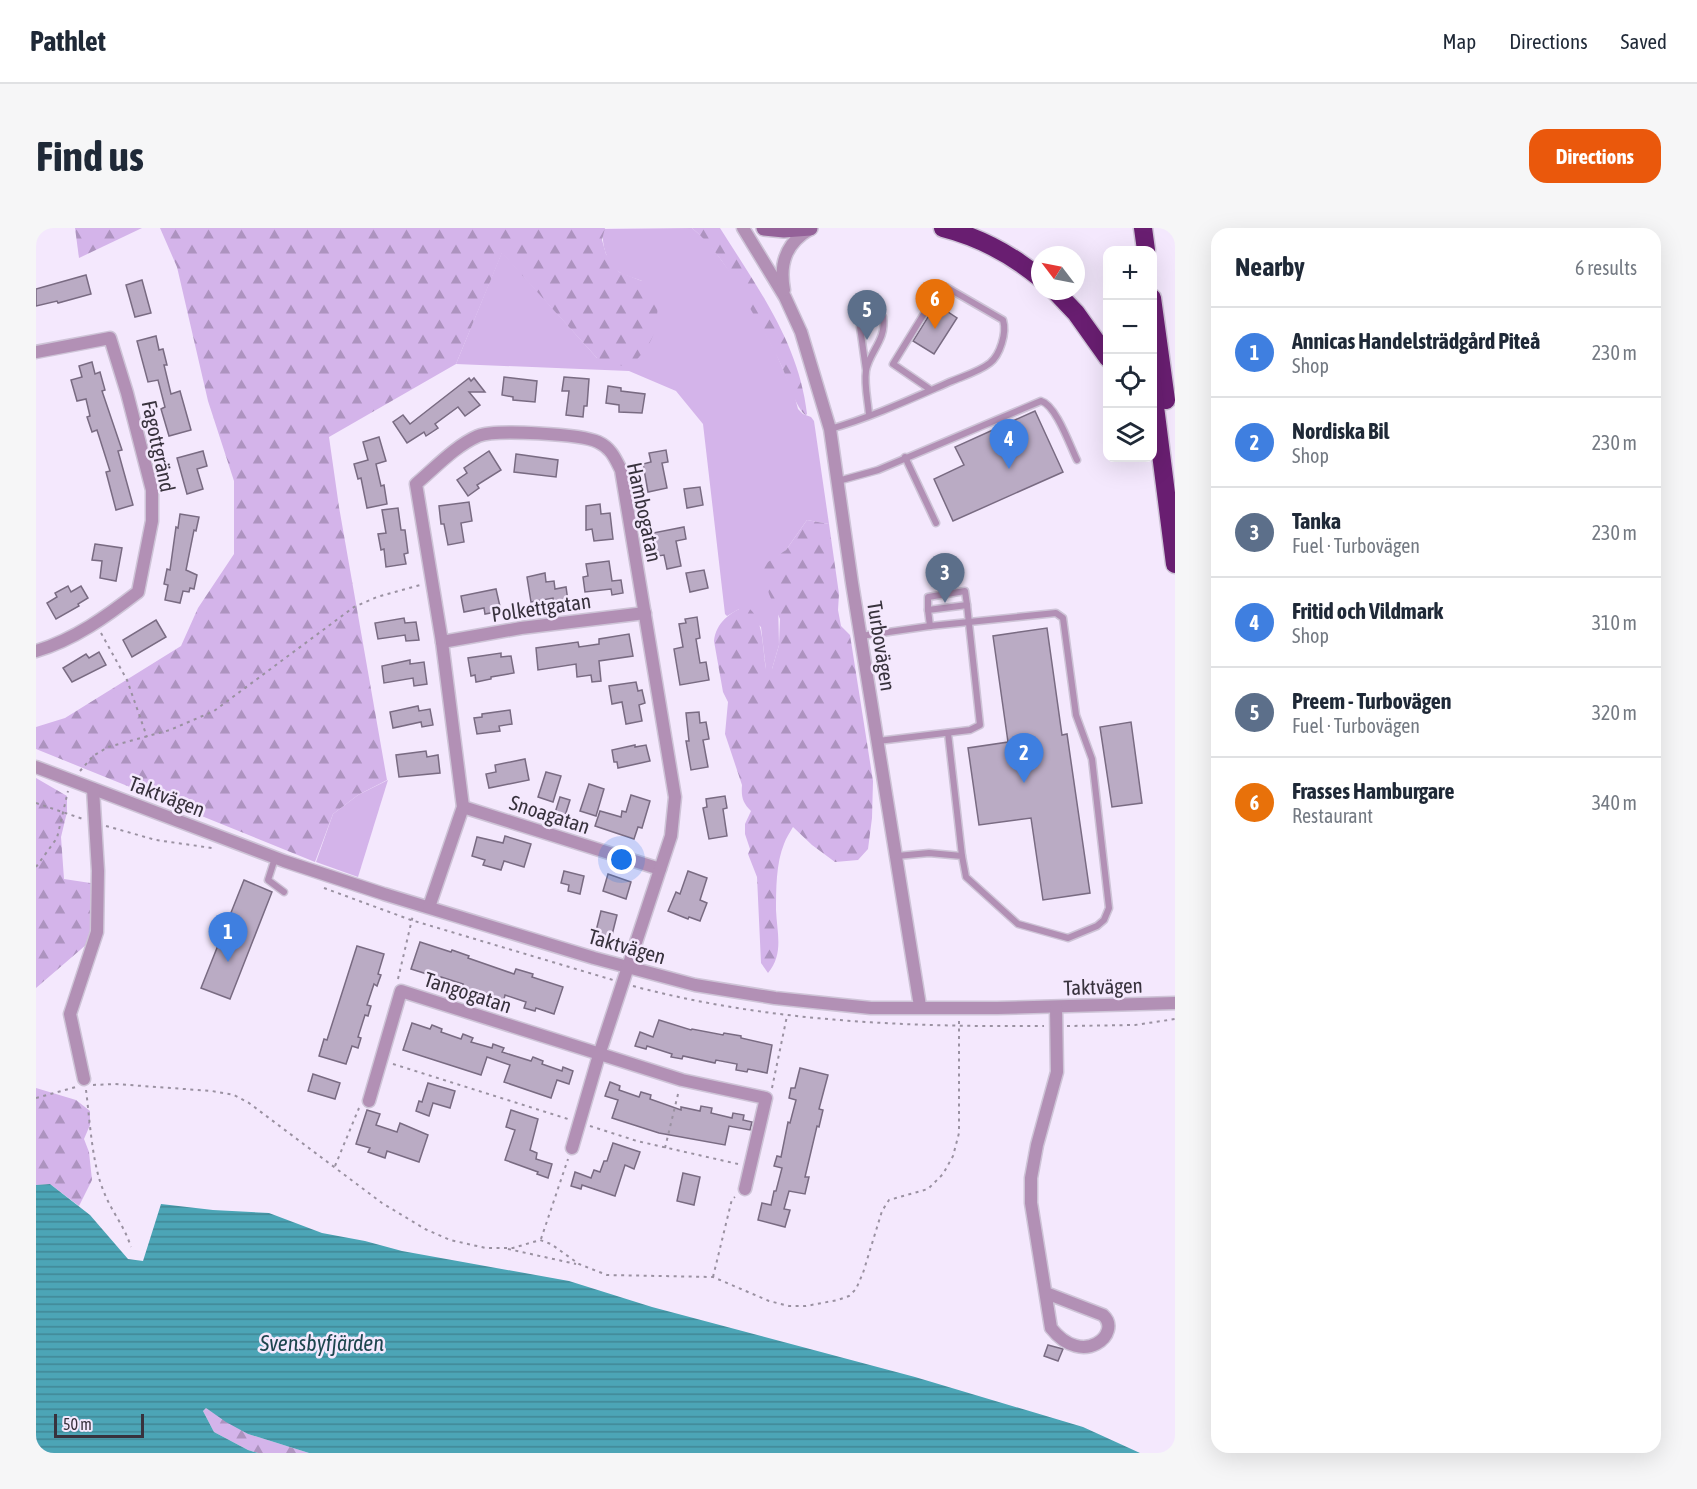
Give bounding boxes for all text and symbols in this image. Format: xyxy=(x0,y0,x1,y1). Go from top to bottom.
text: Pathlet xyxy=(30,25,106,57)
text: Map xyxy=(1442,29,1476,53)
text: Directions xyxy=(1509,29,1588,53)
text: Saved xyxy=(1621,29,1667,53)
button: Directions xyxy=(1529,129,1661,183)
text: Find us xyxy=(36,132,144,180)
north arrow xyxy=(1031,246,1085,300)
map controls xyxy=(1103,246,1157,462)
button: + xyxy=(1103,246,1157,300)
text: Nearby xyxy=(1235,252,1305,282)
text: 6 results xyxy=(1575,256,1637,279)
pin: 6 xyxy=(916,279,954,329)
pin: 5 xyxy=(848,291,886,340)
button: − xyxy=(1103,300,1157,354)
text: Annicas Handelsträdgård Piteå xyxy=(1292,328,1540,354)
text: 1 xyxy=(1250,341,1259,364)
text: 230 m xyxy=(1592,341,1637,364)
button: locate xyxy=(1103,354,1157,408)
text: Shop xyxy=(1292,354,1329,377)
street label: Fagottgränd xyxy=(138,398,180,494)
button: layers xyxy=(1103,408,1157,462)
text: Nordiska Bil xyxy=(1292,418,1389,444)
pin: 4 xyxy=(990,420,1028,469)
text: 2 xyxy=(1250,431,1259,454)
text: 230 m xyxy=(1592,431,1637,454)
text: Shop xyxy=(1292,444,1329,467)
street label: Hambogatan xyxy=(623,460,667,564)
text: Tanka xyxy=(1292,508,1341,534)
text: 3 xyxy=(1250,521,1259,544)
text: 230 m xyxy=(1592,521,1637,544)
text: Fuel · Turbovägen xyxy=(1292,534,1420,557)
pin: 3 xyxy=(926,554,964,603)
street label: Polkettgatan xyxy=(490,588,592,626)
text: Fritid och Vildmark xyxy=(1292,598,1443,624)
street label: Turbovägen xyxy=(863,599,901,693)
text: 4 xyxy=(1250,611,1259,634)
text: 310 m xyxy=(1592,611,1637,634)
text: Shop xyxy=(1292,624,1329,647)
text: Preem - Turbovägen xyxy=(1292,688,1451,714)
text: 5 xyxy=(1250,701,1259,724)
text: 320 m xyxy=(1592,701,1637,724)
text: Fuel · Turbovägen xyxy=(1292,714,1420,737)
pin: 2 xyxy=(1004,734,1044,783)
street label: Taktvägen xyxy=(126,771,208,821)
text: Frasses Hamburgare xyxy=(1292,778,1454,804)
street label: Snoagatan xyxy=(507,790,593,838)
text: 6 xyxy=(1250,791,1259,814)
text: 340 m xyxy=(1592,791,1637,814)
text: Restaurant xyxy=(1292,804,1373,827)
your location xyxy=(607,845,636,874)
pin: 1 xyxy=(208,912,248,962)
street label: Taktvägen xyxy=(586,924,668,968)
street label: Tangogatan xyxy=(421,967,515,1017)
street label: Taktvägen xyxy=(1063,973,1143,999)
water label: Svensbyfjärden xyxy=(259,1330,384,1356)
scale bar xyxy=(54,1411,144,1438)
text: 50 m xyxy=(63,1415,92,1433)

